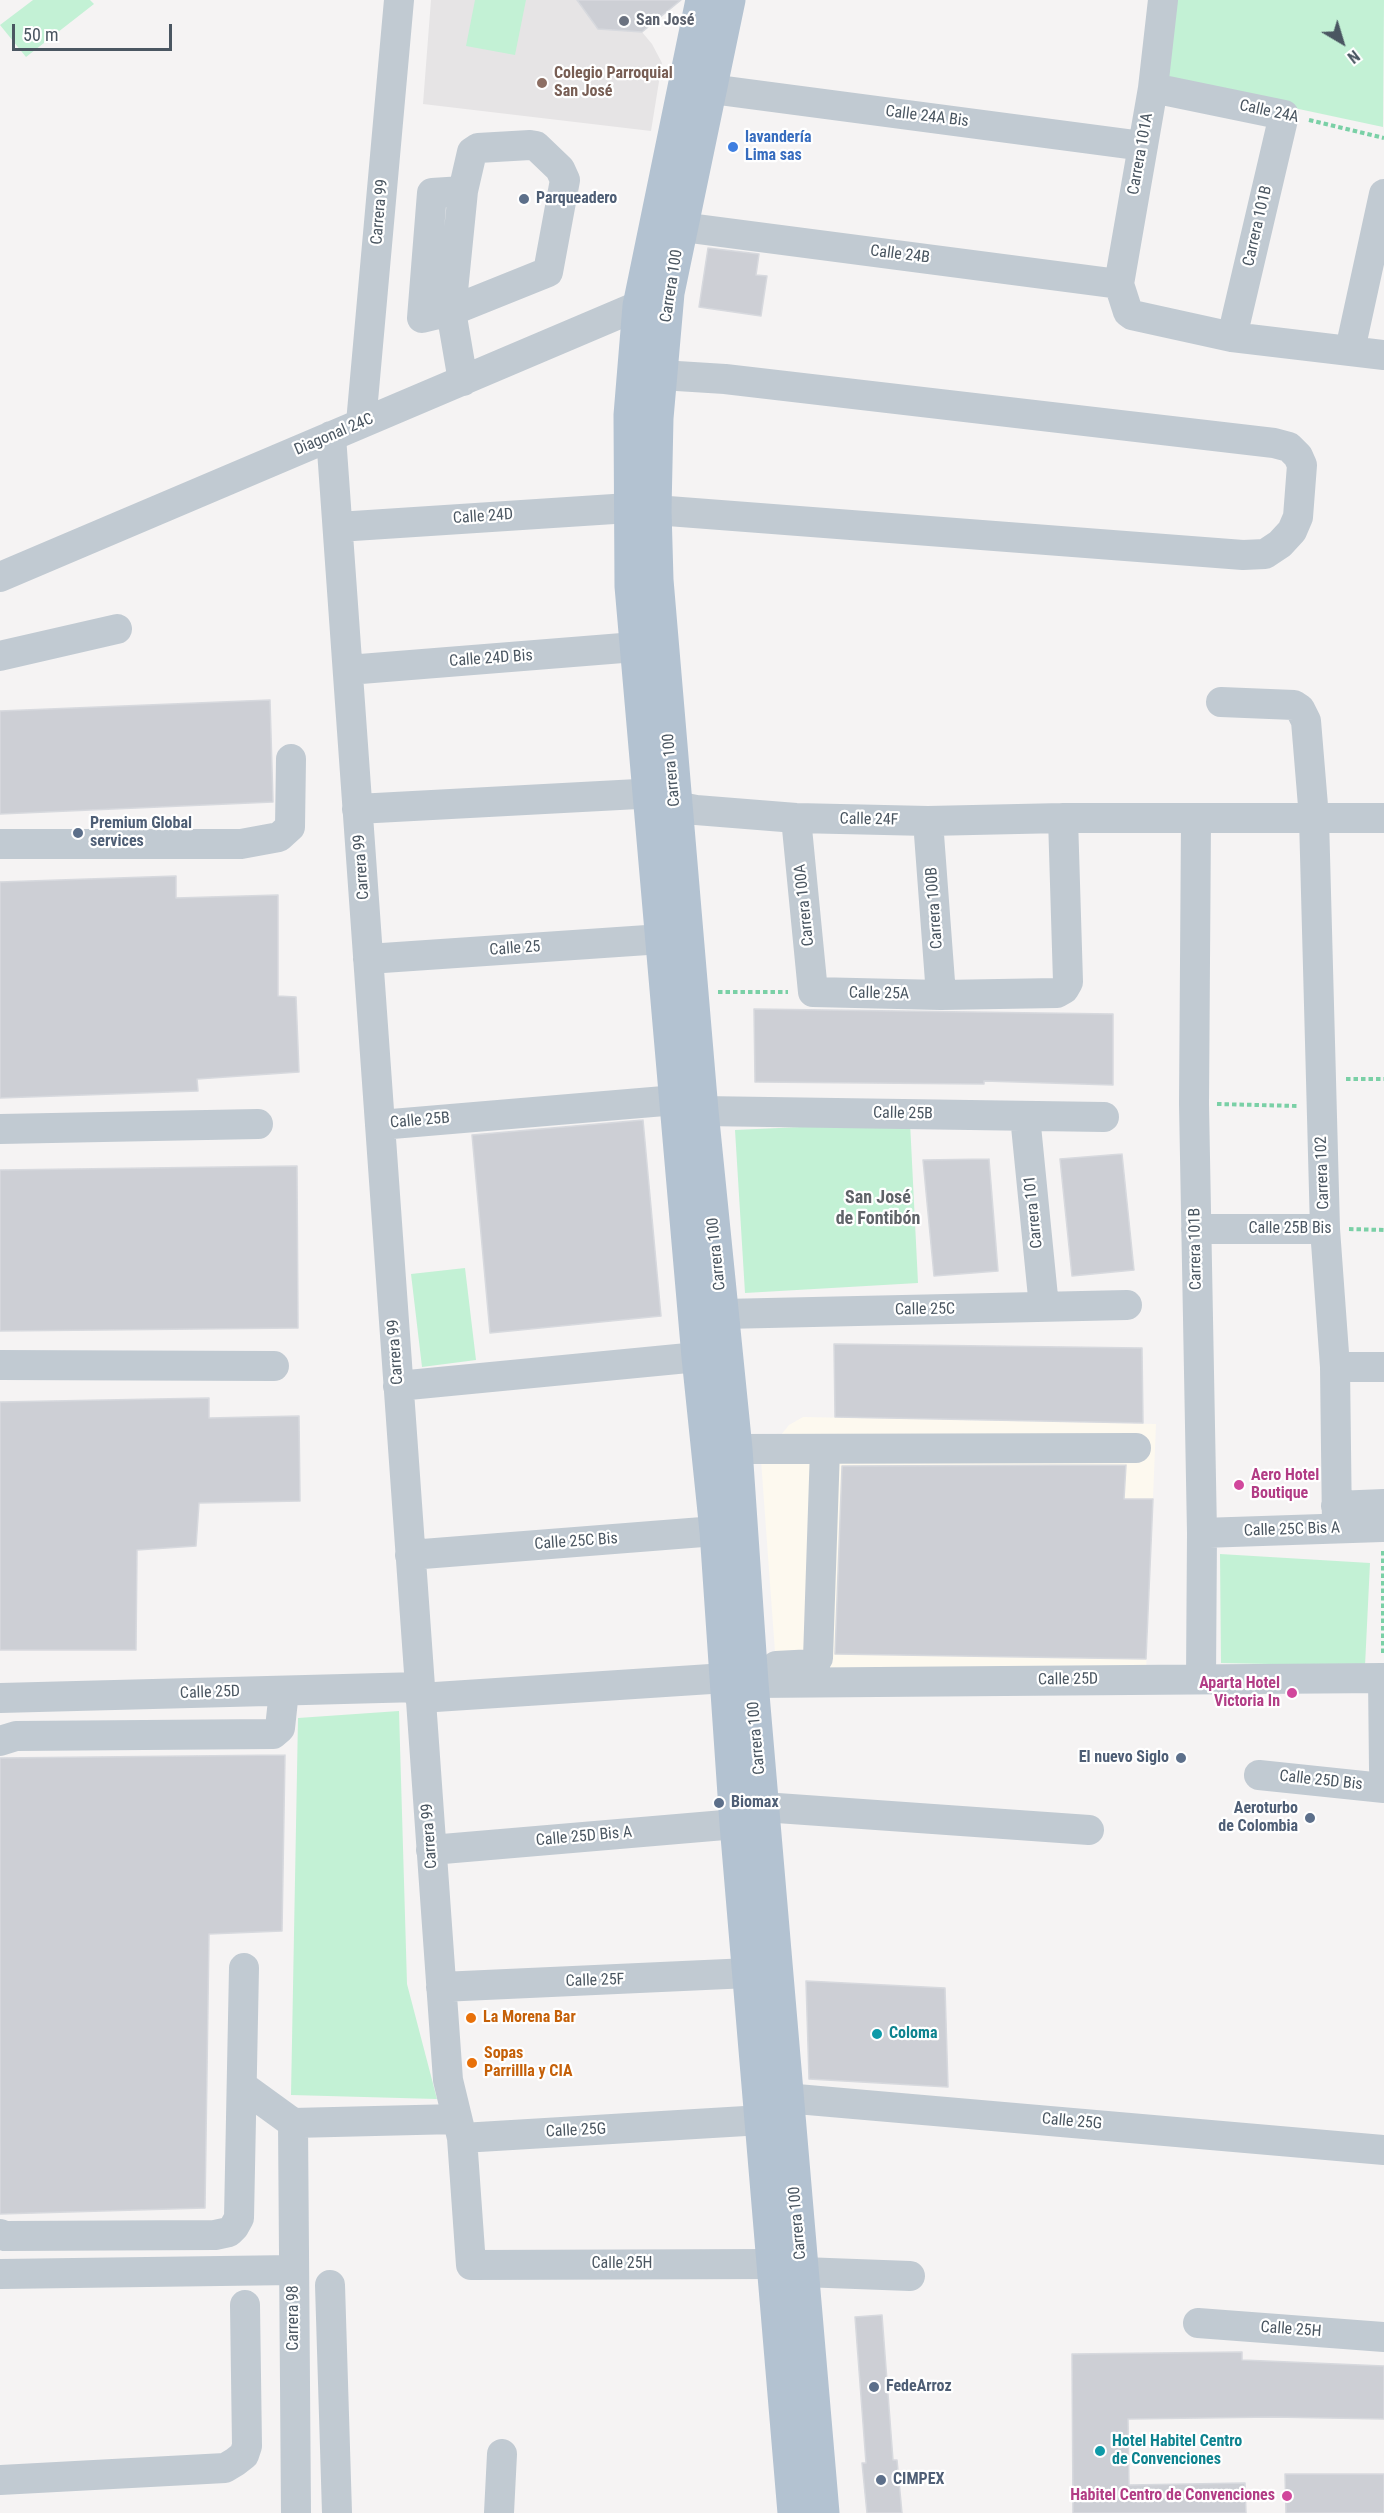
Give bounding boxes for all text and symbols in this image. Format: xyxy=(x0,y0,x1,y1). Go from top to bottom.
place label: San José xyxy=(636,11,694,31)
scale bar xyxy=(15,12,176,50)
north arrow xyxy=(1312,12,1372,72)
marker: San José xyxy=(617,14,631,28)
text: 50 m xyxy=(23,24,58,45)
text: N xyxy=(1344,46,1363,67)
place label: Colegio Parroquial San José xyxy=(554,64,673,102)
marker: Colegio Parroquial San José xyxy=(535,76,549,90)
street label: Calle 24A xyxy=(1238,96,1300,128)
street label: Calle 24A Bis xyxy=(884,102,970,132)
street label: Carrera 101A xyxy=(1124,112,1158,196)
place label: lavandería Lima sas xyxy=(745,128,812,166)
marker: lavandería Lima sas xyxy=(726,140,740,154)
street label: Carrera 99 xyxy=(368,179,392,245)
street label: Carrera 101B xyxy=(1239,184,1277,268)
place label: Parqueadero xyxy=(536,189,617,209)
marker: Parqueadero xyxy=(517,192,531,206)
street label: Calle 24B xyxy=(869,242,931,268)
street label: Carrera 100 xyxy=(657,248,687,324)
street label: Diagonal 24C xyxy=(292,410,376,460)
street label: Calle 24D xyxy=(452,505,514,529)
street label: Calle 24D Bis xyxy=(449,647,533,671)
street label: Carrera 100 xyxy=(659,733,685,807)
street label: Calle 24F xyxy=(839,810,899,830)
place label: Premium Global services xyxy=(90,814,192,852)
marker: Premium Global services xyxy=(71,826,85,840)
street label: Carrera 99 xyxy=(350,834,374,900)
street label: Carrera 100A xyxy=(791,863,819,947)
street label: Carrera 100B xyxy=(923,866,947,950)
street label: Calle 25 xyxy=(489,938,541,960)
street label: Calle 25A xyxy=(849,984,909,1004)
street label: Calle 25B xyxy=(873,1104,933,1124)
street label: Calle 25B xyxy=(389,1109,451,1133)
street label: Carrera 102 xyxy=(1312,1136,1334,1210)
street label: Carrera 101 xyxy=(1021,1174,1047,1250)
district label: San José de Fontibón xyxy=(836,1187,920,1230)
street label: Carrera 101B xyxy=(1186,1208,1206,1290)
street label: Carrera 100 xyxy=(704,1216,730,1292)
street label: Calle 25B Bis xyxy=(1248,1219,1332,1239)
street label: Calle 25C xyxy=(895,1300,955,1320)
street label: Carrera 99 xyxy=(384,1319,408,1385)
place label: Aero Hotel Boutique xyxy=(1251,1466,1319,1504)
marker: Aero Hotel Boutique xyxy=(1232,1478,1246,1492)
street label: Calle 25C Bis A xyxy=(1243,1519,1341,1541)
street label: Calle 25C Bis xyxy=(534,1530,618,1554)
street label: Calle 25D xyxy=(1038,1670,1098,1690)
place label: Aparta Hotel Victoria In xyxy=(1199,1674,1280,1712)
street label: Calle 25D xyxy=(180,1682,240,1704)
marker: Aparta Hotel Victoria In xyxy=(1285,1686,1299,1700)
street label: Carrera 100 xyxy=(744,1701,770,1775)
place label: El nuevo Siglo xyxy=(1079,1748,1169,1768)
marker: El nuevo Siglo xyxy=(1174,1751,1188,1765)
street label: Calle 25D Bis xyxy=(1278,1767,1364,1795)
place label: Biomax xyxy=(731,1793,779,1813)
marker: Biomax xyxy=(712,1796,726,1810)
place label: Aeroturbo de Colombia xyxy=(1218,1799,1298,1837)
street label: Carrera 99 xyxy=(418,1803,442,1869)
marker: Aeroturbo de Colombia xyxy=(1303,1811,1317,1825)
street label: Calle 25D Bis A xyxy=(535,1823,633,1851)
street label: Calle 25F xyxy=(565,1970,625,1992)
place label: La Morena Bar xyxy=(483,2008,576,2028)
marker: La Morena Bar xyxy=(464,2011,478,2025)
place label: Coloma xyxy=(889,2024,937,2044)
marker: Coloma xyxy=(870,2027,884,2041)
place label: Sopas Parrillla y CIA xyxy=(484,2044,572,2082)
marker: Sopas Parrillla y CIA xyxy=(465,2056,479,2070)
street label: Calle 25G xyxy=(1041,2110,1103,2134)
street label: Calle 25G xyxy=(545,2120,607,2142)
street label: Carrera 100 xyxy=(785,2186,811,2260)
street label: Calle 25H xyxy=(592,2254,652,2274)
street label: Carrera 98 xyxy=(284,2285,304,2351)
street label: Calle 25H xyxy=(1260,2318,1322,2342)
place label: FedeArroz xyxy=(886,2377,952,2397)
marker: FedeArroz xyxy=(867,2380,881,2394)
place label: Hotel Habitel Centro de Convenciones xyxy=(1112,2432,1242,2470)
marker: Hotel Habitel Centro de Convenciones xyxy=(1093,2444,1107,2458)
place label: CIMPEX xyxy=(893,2470,944,2490)
marker: CIMPEX xyxy=(874,2473,888,2487)
place label: Habitel Centro de Convenciones xyxy=(1070,2486,1275,2506)
marker: Habitel Centro de Convenciones xyxy=(1280,2489,1294,2503)

